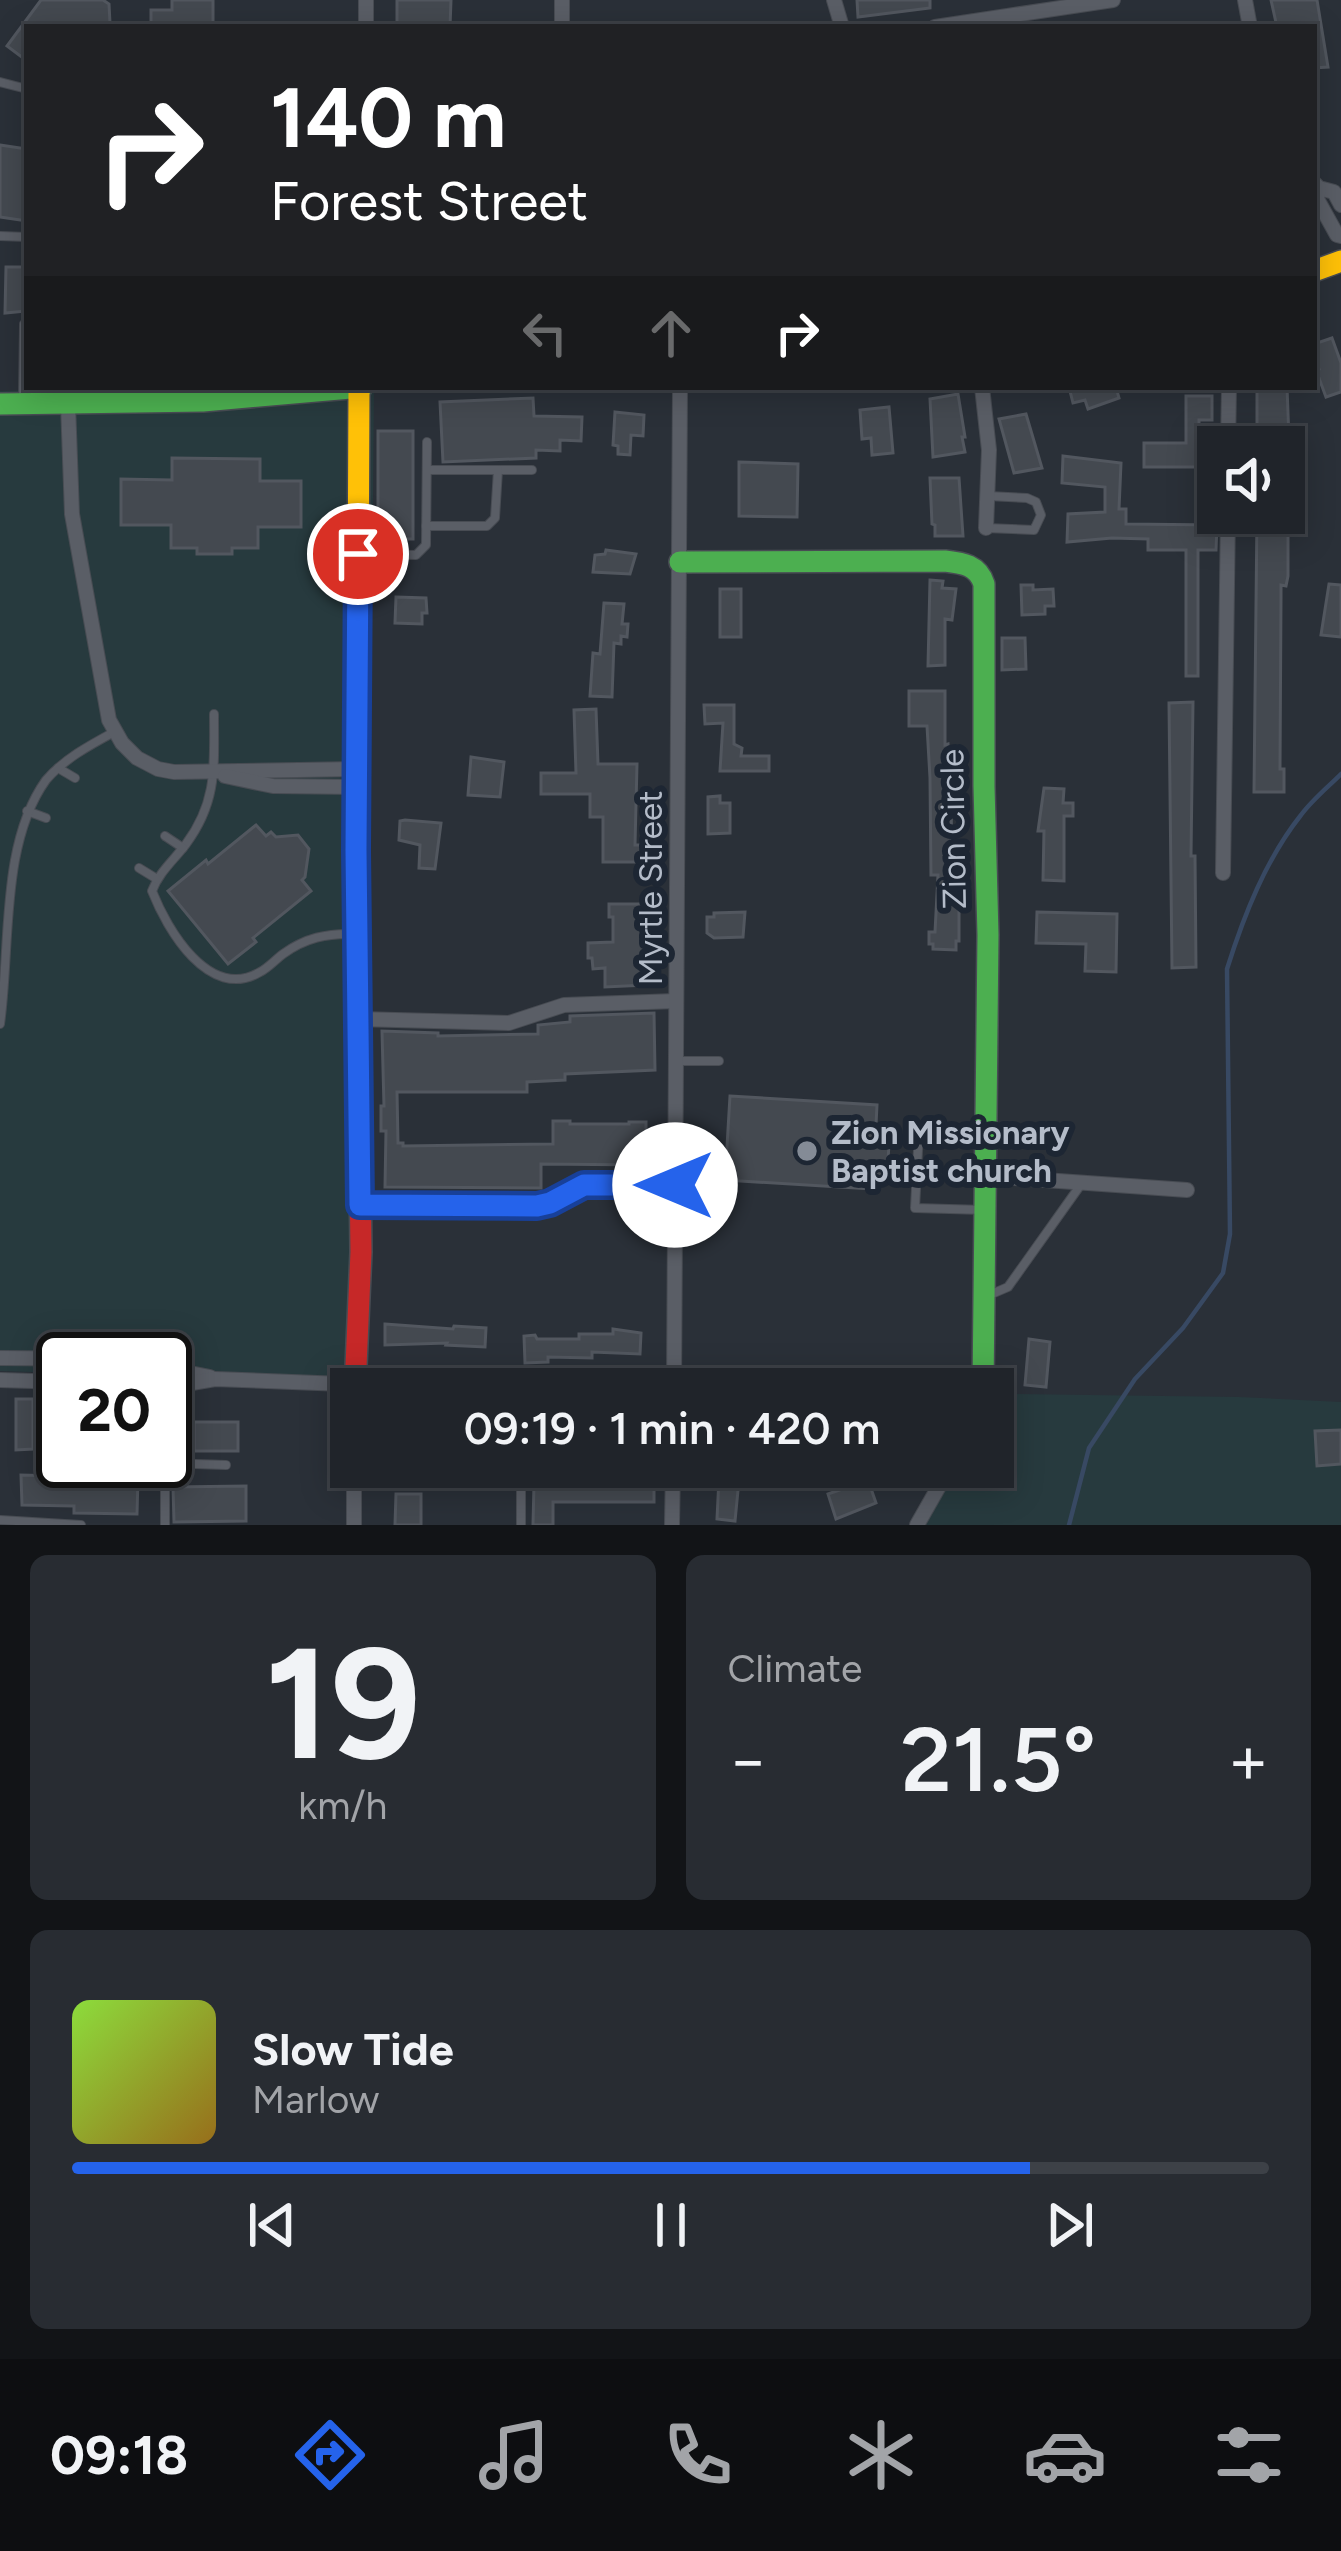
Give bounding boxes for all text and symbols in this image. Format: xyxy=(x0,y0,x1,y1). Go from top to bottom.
text: 140 m xyxy=(270,67,506,168)
icon: right xyxy=(72,72,228,228)
text: Forest Street xyxy=(270,169,588,234)
icon: left xyxy=(512,300,578,366)
icon: ahead xyxy=(638,300,704,366)
icon: right xyxy=(764,300,830,366)
map controls xyxy=(1197,426,1305,534)
button: sound xyxy=(1197,426,1305,534)
pin xyxy=(307,503,409,605)
icon: arrive xyxy=(325,521,391,587)
street label: Zion Circle xyxy=(932,749,974,909)
street label: Myrtle Street xyxy=(631,791,670,985)
place label: Zion Missionary Baptist church xyxy=(831,1113,1070,1190)
position arrow xyxy=(612,1122,738,1248)
marker: Zion Missionary Baptist church xyxy=(794,1138,820,1164)
speed limit sign: 20 xyxy=(36,1332,192,1488)
text: 09:19 · 1 min · 420 m xyxy=(464,1401,880,1455)
text: 19 xyxy=(265,1610,421,1797)
text: Climate xyxy=(728,1645,862,1692)
text: 21.5° xyxy=(900,1705,1096,1814)
text: − xyxy=(728,1720,769,1800)
text: + xyxy=(1228,1720,1269,1800)
text: km/h xyxy=(298,1782,387,1829)
text: Slow Tide xyxy=(252,2022,454,2076)
text: Marlow xyxy=(252,2076,379,2123)
icon: previous xyxy=(239,2192,305,2258)
icon: pause xyxy=(638,2192,704,2258)
icon: next xyxy=(1037,2192,1103,2258)
icon: directions xyxy=(288,2413,372,2497)
icon: music xyxy=(472,2413,556,2497)
icon: phone xyxy=(656,2413,740,2497)
icon: climate xyxy=(839,2413,923,2497)
icon: car xyxy=(1023,2413,1107,2497)
icon: filters xyxy=(1207,2413,1291,2497)
text: 09:18 xyxy=(50,2423,188,2488)

